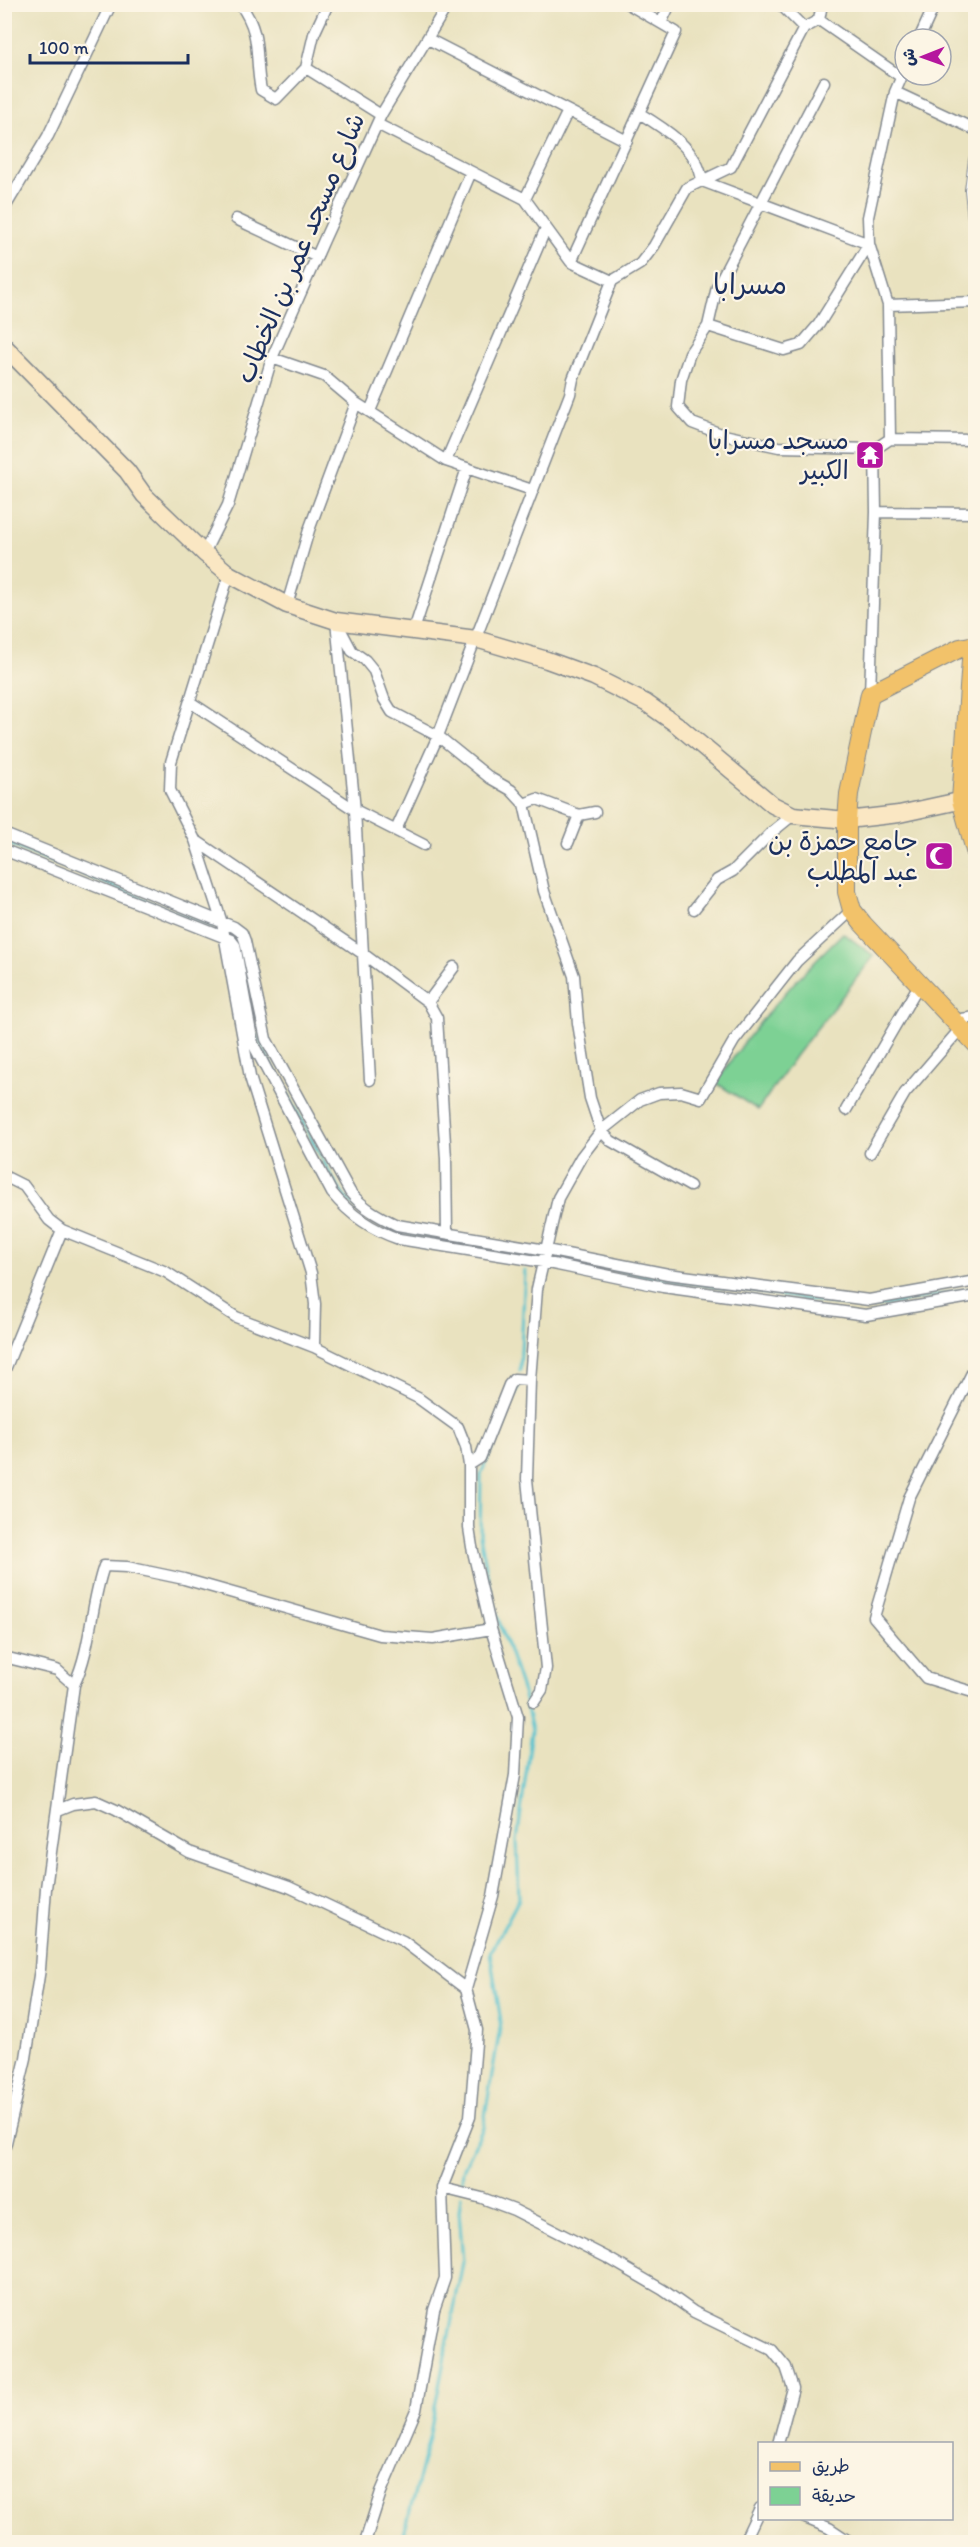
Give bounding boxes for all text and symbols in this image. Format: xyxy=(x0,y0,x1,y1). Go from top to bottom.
scale bar xyxy=(30,27,188,65)
north arrow xyxy=(893,27,953,87)
text: 100 m xyxy=(39,37,89,59)
text: ش xyxy=(899,48,918,66)
street label: شارع مسجد عمر بن الخطاب xyxy=(228,108,373,389)
district label: مسرابا xyxy=(713,267,787,302)
place label: مسجد مسرابا الكبير xyxy=(708,424,849,486)
temple icon: مسجد مسرابا الكبير xyxy=(854,439,886,471)
place label: جامع حمزة بن عبد المطلب xyxy=(768,825,918,887)
mosque icon: جامع حمزة بن عبد المطلب xyxy=(923,840,955,872)
legend xyxy=(758,2442,953,2520)
text: طريق xyxy=(812,2455,850,2477)
text: حديقة xyxy=(812,2485,856,2507)

